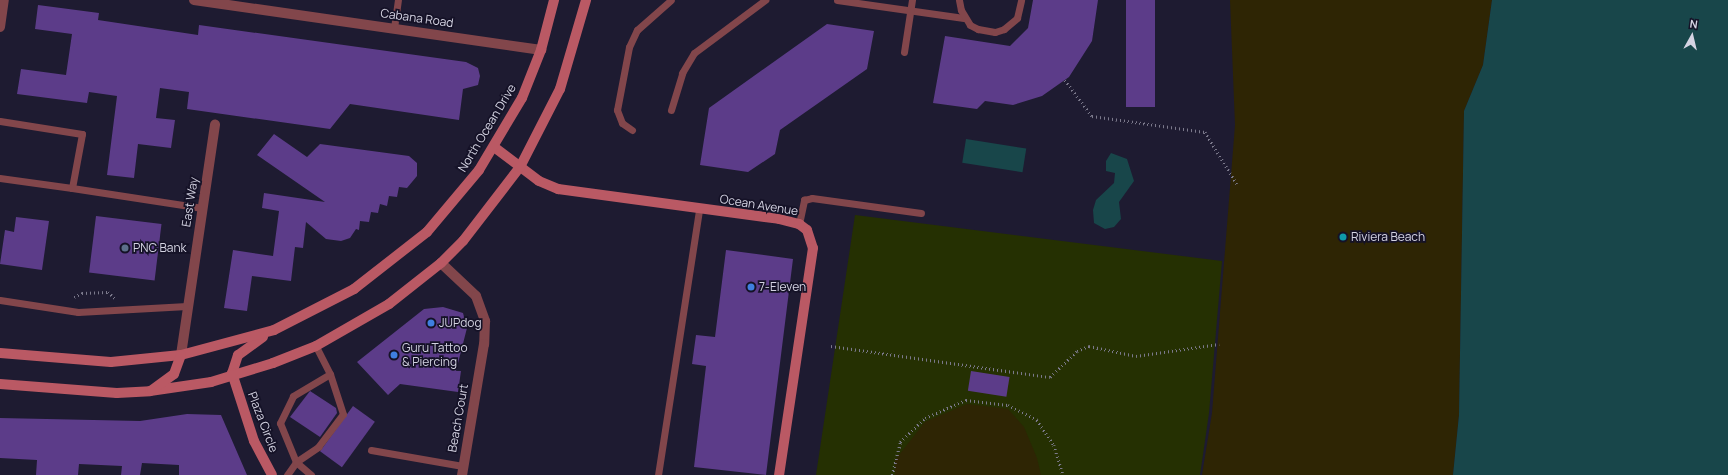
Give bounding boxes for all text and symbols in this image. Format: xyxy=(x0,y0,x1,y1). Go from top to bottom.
street label: Cabana Road xyxy=(380,6,454,30)
north arrow xyxy=(1672,16,1712,56)
text: N xyxy=(1689,16,1699,32)
street label: North Ocean Drive xyxy=(455,81,519,175)
street label: East Way xyxy=(179,176,201,228)
street label: Ocean Avenue xyxy=(719,192,799,218)
place label: Riviera Beach xyxy=(1351,230,1425,244)
marker: Riviera Beach xyxy=(1338,232,1348,242)
place label: PNC Bank xyxy=(133,241,187,255)
marker: PNC Bank xyxy=(120,243,130,253)
place label: 7-Eleven xyxy=(759,280,806,294)
marker: 7-Eleven xyxy=(746,282,756,292)
place label: JUPdog xyxy=(439,316,482,330)
marker: JUPdog xyxy=(426,318,436,328)
place label: Guru Tattoo & Piercing xyxy=(402,341,468,369)
marker: Guru Tattoo & Piercing xyxy=(389,350,399,360)
street label: Beach Court xyxy=(445,383,471,453)
street label: Plaza Circle xyxy=(245,390,281,454)

